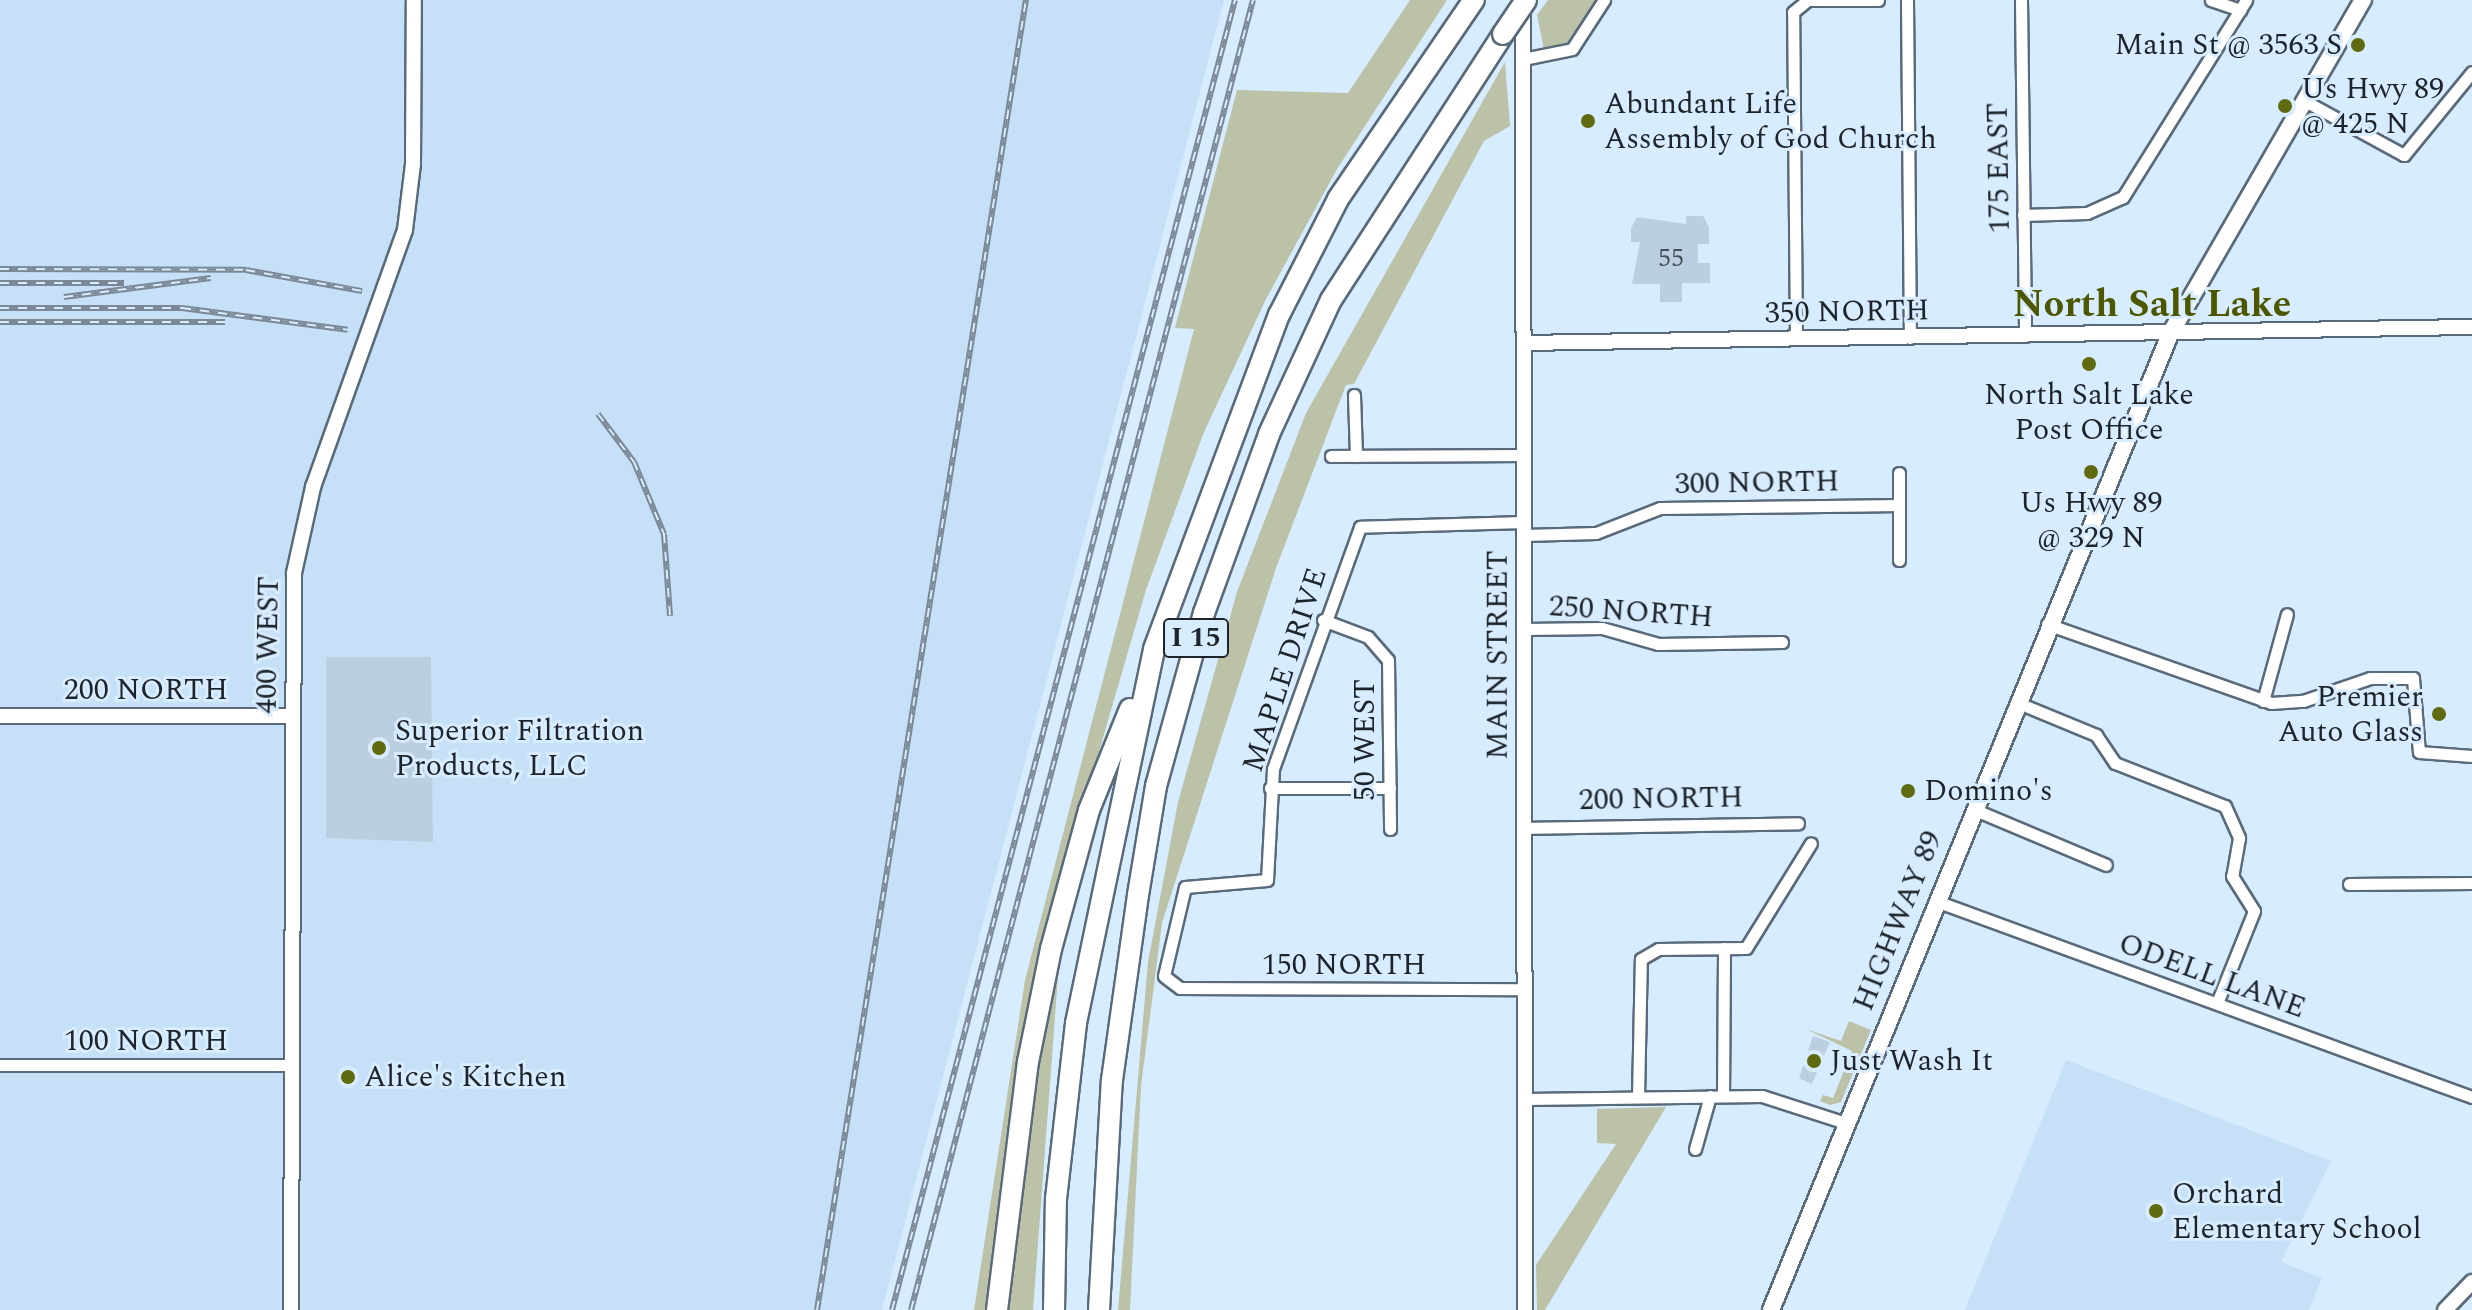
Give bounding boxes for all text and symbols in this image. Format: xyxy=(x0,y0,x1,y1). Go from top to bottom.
place label: Main St @ 3563 S xyxy=(2115,27,2342,63)
marker: Main St @ 3563 S xyxy=(2349,36,2367,54)
place label: Us Hwy 89 @ 425 N xyxy=(2301,71,2444,142)
place label: Abundant Life Assembly of God Church xyxy=(1604,86,1937,156)
marker: Us Hwy 89 @ 425 N xyxy=(2276,97,2294,115)
street label: 175 EAST xyxy=(1980,102,2018,234)
marker: Abundant Life Assembly of God Church xyxy=(1579,112,1597,130)
house number: 55 xyxy=(1658,243,1684,275)
district label: North Salt Lake xyxy=(2013,283,2291,329)
street label: 350 NORTH xyxy=(1764,293,1930,331)
marker: North Salt Lake Post Office xyxy=(2080,355,2098,373)
place label: North Salt Lake Post Office xyxy=(1984,377,2194,448)
marker: Us Hwy 89 @ 329 N xyxy=(2082,463,2100,481)
street label: 300 NORTH xyxy=(1674,464,1840,502)
place label: Us Hwy 89 @ 329 N xyxy=(2020,485,2162,556)
street label: MAIN STREET xyxy=(1480,550,1516,760)
street label: MAPLE DRIVE xyxy=(1235,563,1335,777)
street label: 400 WEST xyxy=(249,576,287,714)
street label: 250 NORTH xyxy=(1548,588,1714,636)
road number: I 15 xyxy=(1162,614,1230,662)
street label: 200 NORTH xyxy=(64,672,228,708)
street label: 50 WEST xyxy=(1347,679,1383,801)
place label: Premier Auto Glass xyxy=(2278,679,2423,750)
marker: Premier Auto Glass xyxy=(2430,705,2448,723)
place label: Superior Filtration Products, LLC xyxy=(395,713,644,784)
marker: Superior Filtration Products, LLC xyxy=(370,739,388,757)
place label: Domino's xyxy=(1924,773,2053,809)
street label: 200 NORTH xyxy=(1578,780,1744,818)
marker: Domino's xyxy=(1899,782,1917,800)
street label: HIGHWAY 89 xyxy=(1846,826,1950,1016)
street label: ODELL LANE xyxy=(2114,926,2310,1026)
street label: 150 NORTH xyxy=(1262,947,1426,983)
street label: 100 NORTH xyxy=(64,1023,228,1059)
place label: Just Wash It xyxy=(1830,1043,1993,1079)
marker: Just Wash It xyxy=(1805,1052,1823,1070)
place label: Alice's Kitchen xyxy=(364,1059,566,1095)
marker: Alice's Kitchen xyxy=(339,1068,357,1086)
place label: Orchard Elementary School xyxy=(2172,1176,2422,1246)
marker: Orchard Elementary School xyxy=(2147,1202,2165,1220)

